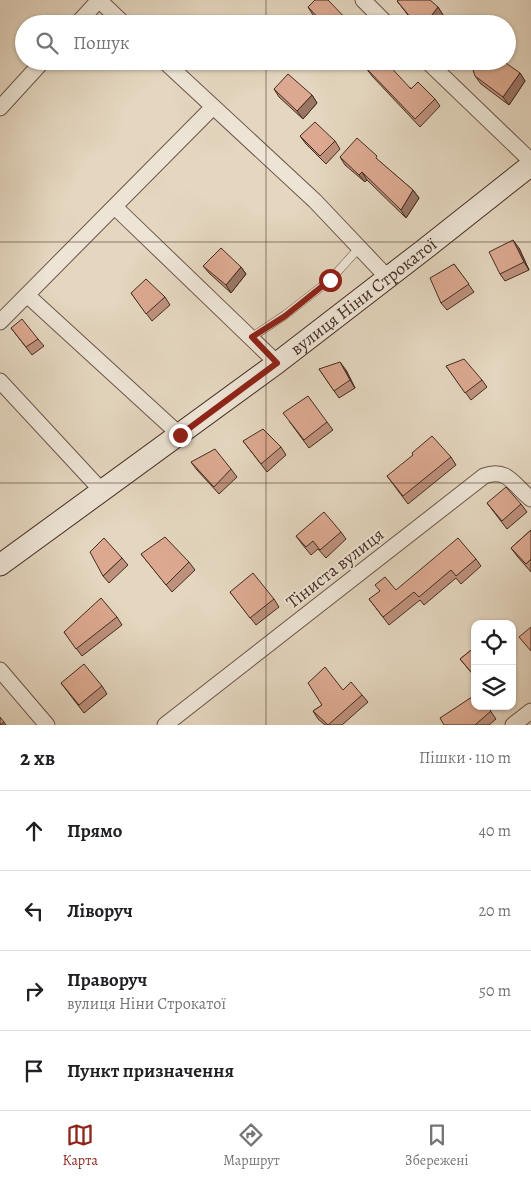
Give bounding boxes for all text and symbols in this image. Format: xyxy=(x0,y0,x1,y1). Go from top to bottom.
search box xyxy=(15,15,516,70)
icon: search xyxy=(33,29,61,57)
text: Пошук xyxy=(73,30,130,56)
street label: вулиця Ніни Строкатої xyxy=(285,232,442,360)
route start xyxy=(319,269,342,292)
route end xyxy=(169,424,192,447)
street label: Тіниста вулиця xyxy=(281,522,389,614)
map controls xyxy=(471,620,516,710)
button: locate xyxy=(471,620,516,665)
button: layers xyxy=(471,665,516,710)
text: 2 хв xyxy=(20,744,55,772)
text: Пішки · 110 m xyxy=(419,747,511,769)
icon: ahead xyxy=(20,817,48,845)
text: Прямо xyxy=(67,818,122,844)
text: 40 m xyxy=(479,820,511,842)
icon: left xyxy=(20,897,48,925)
text: Ліворуч xyxy=(67,898,133,924)
text: 20 m xyxy=(478,900,511,922)
text: Праворуч xyxy=(67,967,147,993)
icon: right xyxy=(20,977,48,1005)
text: 50 m xyxy=(479,980,511,1002)
text: вулиця Ніни Строкатої xyxy=(67,993,226,1015)
icon: arrive xyxy=(20,1057,48,1085)
text: Пункт призначення xyxy=(67,1058,234,1084)
tab: Карта xyxy=(63,1121,98,1170)
tab: Маршрут xyxy=(223,1121,280,1170)
tab: Збережені xyxy=(405,1121,468,1170)

